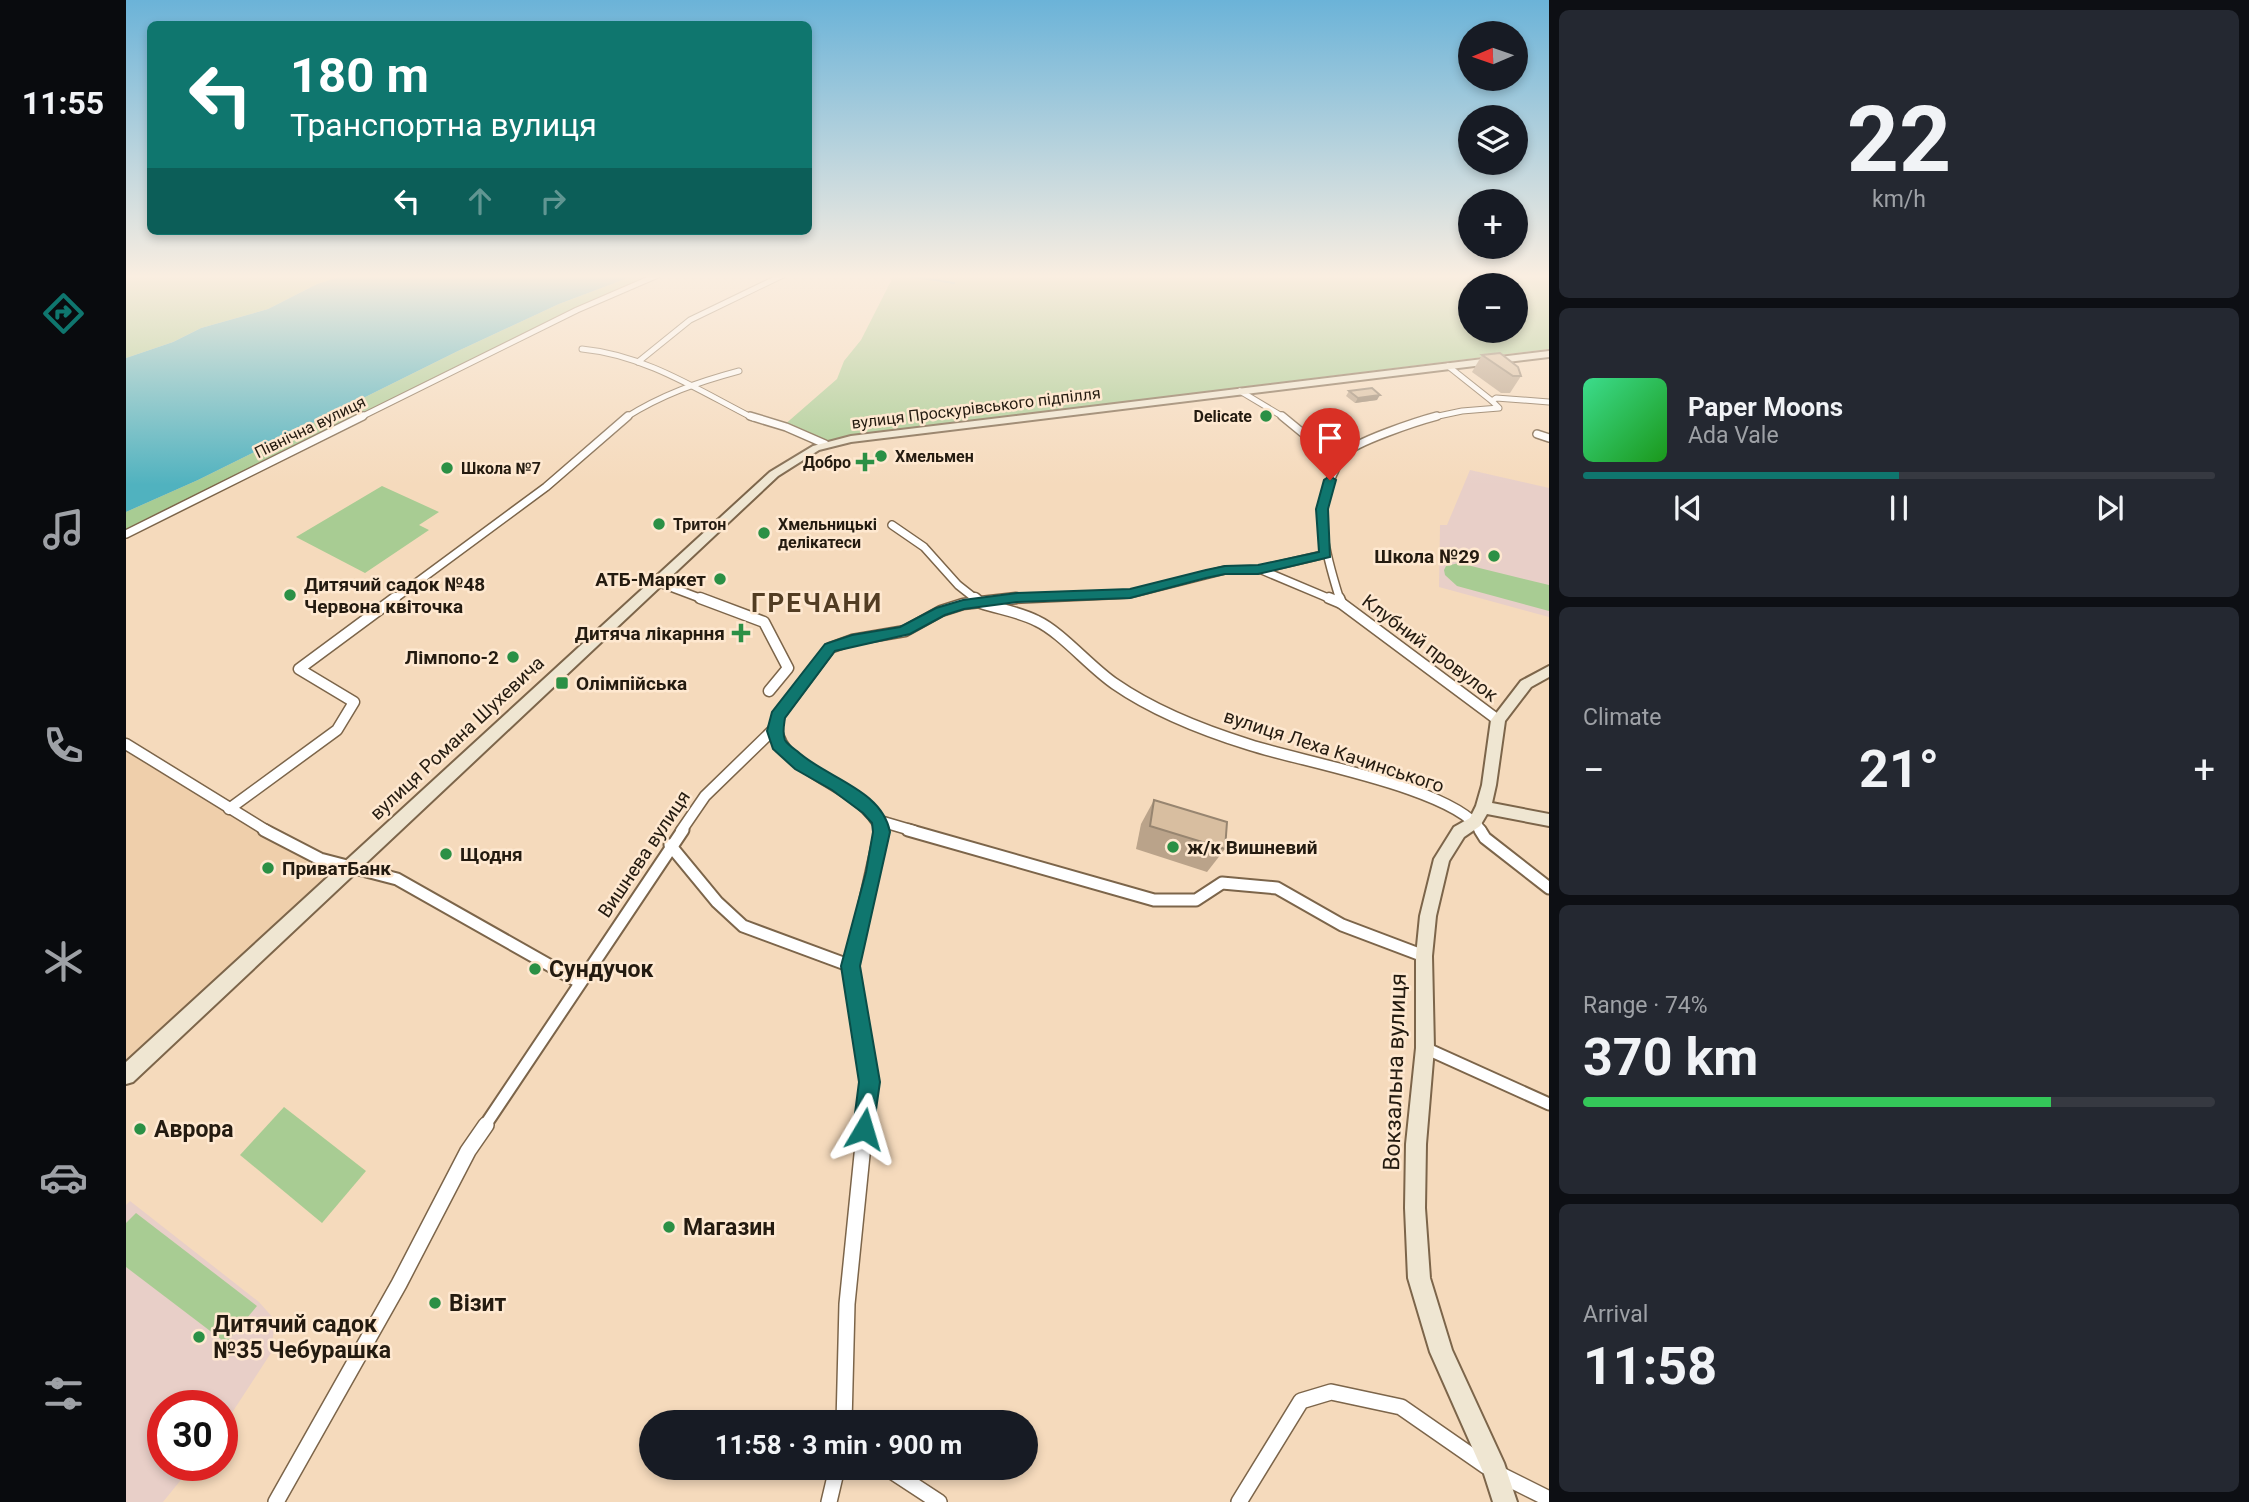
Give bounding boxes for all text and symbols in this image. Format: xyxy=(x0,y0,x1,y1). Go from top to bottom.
north arrow xyxy=(1458,21,1528,91)
map controls xyxy=(1458,21,1528,343)
text: 180 m xyxy=(290,47,429,104)
icon: left xyxy=(175,49,266,140)
text: 11:55 xyxy=(22,84,104,122)
text: 22 xyxy=(1847,87,1951,193)
button: layers xyxy=(1458,105,1528,175)
text: Транспортна вулиця xyxy=(290,106,597,144)
icon: left xyxy=(388,182,426,220)
icon: ahead xyxy=(461,182,499,220)
icon: right xyxy=(534,182,572,220)
text: km/h xyxy=(1872,186,1926,213)
button: + xyxy=(1458,189,1528,259)
button: − xyxy=(1458,273,1528,343)
icon: directions xyxy=(39,289,88,338)
street label: вулиця Проскурівського підпілля xyxy=(850,383,1102,433)
street label: Північна вулиця xyxy=(251,392,369,462)
text: Paper Moons xyxy=(1688,392,1843,422)
place label: Delicate xyxy=(1194,407,1252,426)
marker: Delicate xyxy=(1258,408,1274,424)
pin xyxy=(1300,408,1360,480)
icon: arrive xyxy=(1311,419,1349,457)
text: Ada Vale xyxy=(1688,422,1779,449)
place label: Хмельмен xyxy=(895,447,974,466)
marker: Хмельмен xyxy=(873,448,889,464)
place label: Добро xyxy=(803,453,851,472)
marker: Добро xyxy=(857,454,873,470)
place label: Школа №7 xyxy=(461,459,541,478)
marker: Школа №7 xyxy=(439,460,455,476)
icon: previous xyxy=(1669,489,1707,527)
icon: pause xyxy=(1880,489,1918,527)
icon: next xyxy=(2091,489,2129,527)
icon: music xyxy=(39,505,88,554)
place label: Тритон xyxy=(673,515,726,534)
place label: Хмельницькі делікатеси xyxy=(778,515,877,552)
marker: Тритон xyxy=(651,516,667,532)
marker: Хмельницькі делікатеси xyxy=(756,525,772,541)
place label: Школа №29 xyxy=(1374,545,1480,568)
marker: Школа №29 xyxy=(1486,548,1502,564)
place label: АТБ-Маркет xyxy=(595,568,706,591)
marker: АТБ-Маркет xyxy=(712,571,728,587)
place label: Дитячий садок №48 Червона квіточка xyxy=(304,573,485,618)
marker: Дитячий садок №48 Червона квіточка xyxy=(282,587,298,603)
district label: ГРЕЧАНИ xyxy=(751,588,883,618)
street label: Клубний провулок xyxy=(1358,589,1503,707)
place label: Дитяча лікарння xyxy=(575,622,725,645)
marker: Дитяча лікарння xyxy=(731,623,751,643)
place label: Лімпопо-2 xyxy=(405,646,499,669)
marker: Лімпопо-2 xyxy=(505,649,521,665)
street label: вулиця Романа Шухевича xyxy=(365,651,549,825)
place label: Олiмпiйська xyxy=(576,672,687,695)
marker: Олiмпiйська xyxy=(554,675,570,691)
street label: вулиця Леха Качинського xyxy=(1221,704,1447,798)
text: Climate xyxy=(1583,704,1662,731)
icon: phone xyxy=(39,721,88,770)
text: 21° xyxy=(1859,739,1939,800)
text: − xyxy=(1583,748,1605,792)
text: + xyxy=(2193,748,2215,792)
street label: Вишнева вулиця xyxy=(593,786,695,922)
place label: ж/к Вишневий xyxy=(1187,836,1318,859)
marker: ж/к Вишневий xyxy=(1165,839,1181,855)
place label: Щодня xyxy=(460,843,523,866)
marker: Щодня xyxy=(438,846,454,862)
place label: ПриватБанк xyxy=(282,857,391,880)
marker: ПриватБанк xyxy=(260,860,276,876)
icon: climate xyxy=(39,937,88,986)
place label: Сундучок xyxy=(549,956,653,983)
marker: Сундучок xyxy=(527,961,543,977)
street label: Вокзальна вулиця xyxy=(1378,973,1412,1171)
text: Range · 74% xyxy=(1583,992,1708,1019)
text: 370 km xyxy=(1583,1027,1758,1088)
position arrow xyxy=(827,1092,901,1166)
place label: Аврора xyxy=(154,1116,234,1143)
marker: Аврора xyxy=(132,1121,148,1137)
icon: car xyxy=(39,1153,88,1202)
place label: Магазин xyxy=(683,1214,775,1241)
marker: Магазин xyxy=(661,1219,677,1235)
place label: Візит xyxy=(449,1290,507,1317)
marker: Візит xyxy=(427,1295,443,1311)
text: Arrival xyxy=(1583,1301,1648,1328)
place label: Дитячий садок №35 Чебурашка xyxy=(213,1311,391,1364)
marker: Дитячий садок №35 Чебурашка xyxy=(191,1329,207,1345)
text: 11:58 xyxy=(1583,1336,1717,1397)
icon: filters xyxy=(39,1369,88,1418)
speed limit sign: 30 xyxy=(147,1390,238,1481)
text: 11:58 · 3 min · 900 m xyxy=(715,1430,962,1460)

